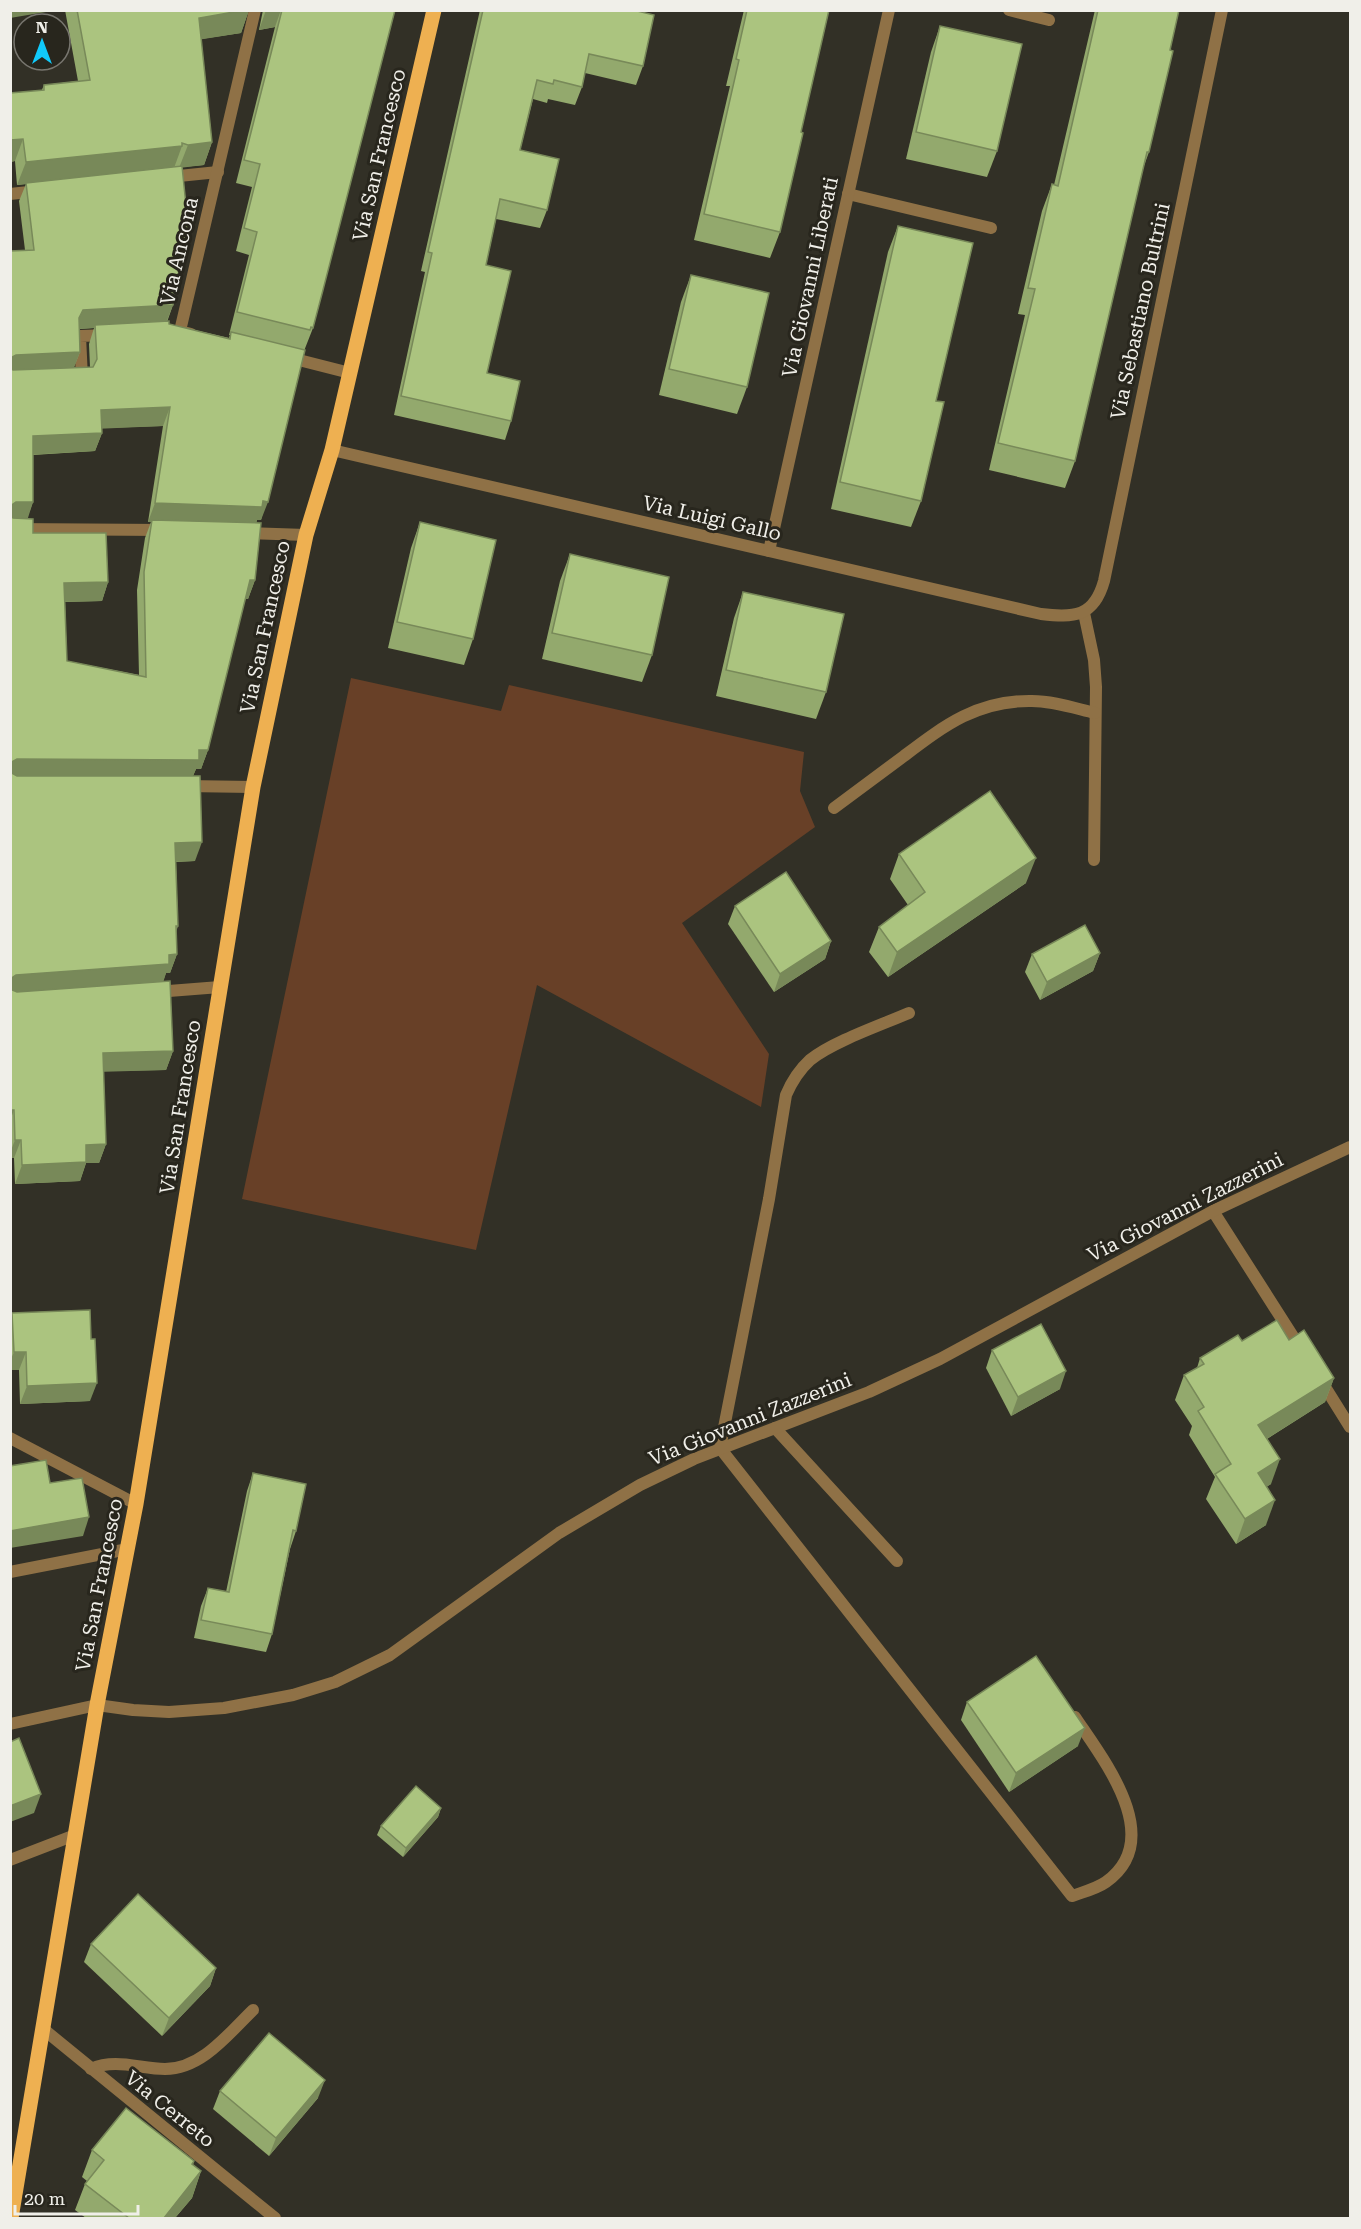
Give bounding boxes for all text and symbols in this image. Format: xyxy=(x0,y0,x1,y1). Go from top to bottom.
north arrow xyxy=(12,12,72,72)
text: N xyxy=(36,18,48,37)
street label: Via San Francesco xyxy=(347,66,411,244)
street label: Via Giovanni Liberati xyxy=(777,175,843,379)
street label: Via Ancona xyxy=(155,194,203,307)
street label: Via Sebastiano Bultrini xyxy=(1105,200,1175,422)
street label: Via Luigi Gallo xyxy=(640,490,784,546)
street label: Via San Francesco xyxy=(235,538,295,716)
street label: Via San Francesco xyxy=(154,1018,206,1196)
street label: Via Giovanni Zazzerini xyxy=(1083,1147,1287,1267)
street label: Via Giovanni Zazzerini xyxy=(645,1367,855,1471)
street label: Via San Francesco xyxy=(70,1496,128,1674)
street label: Via Cerreto xyxy=(120,2066,220,2152)
scale bar xyxy=(15,2178,138,2216)
text: 20 m xyxy=(24,2188,65,2209)

